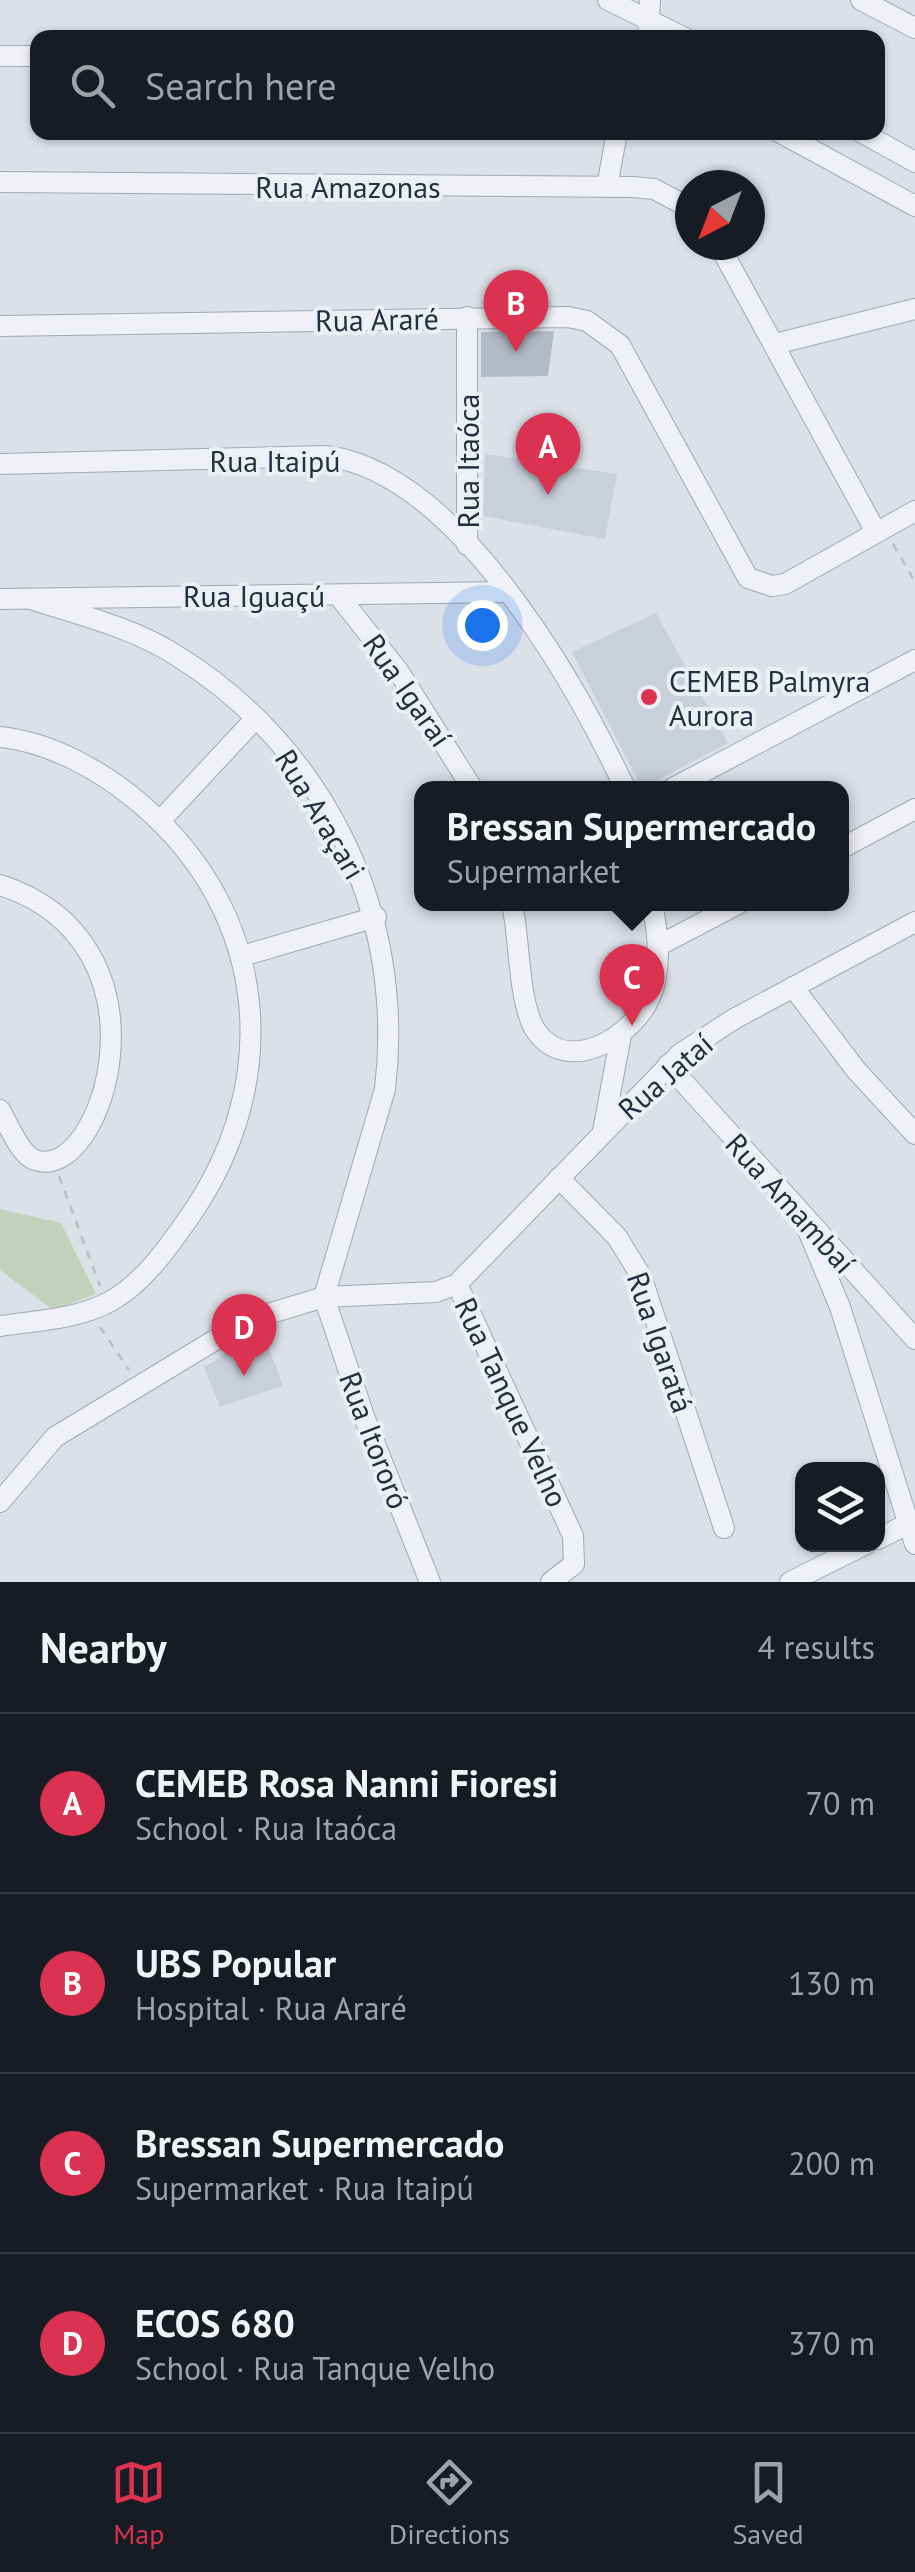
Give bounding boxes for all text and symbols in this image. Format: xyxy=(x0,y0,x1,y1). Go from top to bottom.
search box xyxy=(30,30,885,140)
icon: search xyxy=(65,58,120,113)
text: Search here xyxy=(145,61,337,110)
street label: Rua Amazonas xyxy=(255,167,441,206)
north arrow xyxy=(675,170,765,260)
pin: B xyxy=(484,270,548,352)
street label: Rua Araré xyxy=(315,298,439,340)
street label: Rua Itaóca xyxy=(448,394,487,528)
pin: A xyxy=(516,412,580,495)
street label: Rua Itaipú xyxy=(210,441,340,480)
street label: Rua Iguaçú xyxy=(183,576,325,615)
your location xyxy=(457,600,508,651)
street label: Rua Igaraí xyxy=(355,626,461,754)
place label: CEMEB Palmyra Aurora xyxy=(669,661,870,734)
marker: CEMEB Palmyra Aurora xyxy=(638,686,660,708)
street label: Rua Araçari xyxy=(267,742,375,886)
popup xyxy=(414,781,849,911)
text: Bressan Supermercado xyxy=(447,801,816,850)
text: Supermarket xyxy=(447,850,620,892)
pin: C xyxy=(600,944,664,1026)
street label: Rua Jataí xyxy=(609,1024,721,1128)
street label: Rua Amambaí xyxy=(718,1125,864,1281)
street label: Rua Igaratá xyxy=(619,1266,703,1418)
street label: Rua Tanque Velho xyxy=(446,1291,578,1513)
pin: D xyxy=(212,1294,276,1376)
street label: Rua Itororó xyxy=(331,1366,419,1514)
map controls xyxy=(795,1462,885,1552)
button: layers xyxy=(795,1462,885,1552)
text: Nearby xyxy=(40,1620,167,1675)
text: 4 results xyxy=(757,1626,875,1668)
text: CEMEB Rosa Nanni Fioresi xyxy=(135,1758,558,1807)
text: A xyxy=(63,1782,82,1824)
text: 70 m xyxy=(806,1782,875,1824)
text: School · Rua Itaóca xyxy=(135,1807,397,1849)
text: UBS Popular xyxy=(135,1938,336,1987)
text: B xyxy=(63,1962,82,2004)
text: 130 m xyxy=(788,1962,875,2004)
text: Hospital · Rua Araré xyxy=(135,1987,407,2029)
text: Bressan Supermercado xyxy=(135,2118,505,2167)
text: C xyxy=(64,2142,81,2184)
text: 200 m xyxy=(788,2142,875,2184)
text: Supermarket · Rua Itaipú xyxy=(135,2167,474,2209)
text: ECOS 680 xyxy=(135,2298,295,2347)
text: D xyxy=(62,2322,83,2364)
text: 370 m xyxy=(788,2322,875,2364)
text: School · Rua Tanque Velho xyxy=(135,2347,495,2389)
tab: Map xyxy=(111,2455,166,2552)
tab: Directions xyxy=(389,2455,510,2552)
tab: Saved xyxy=(732,2455,804,2552)

